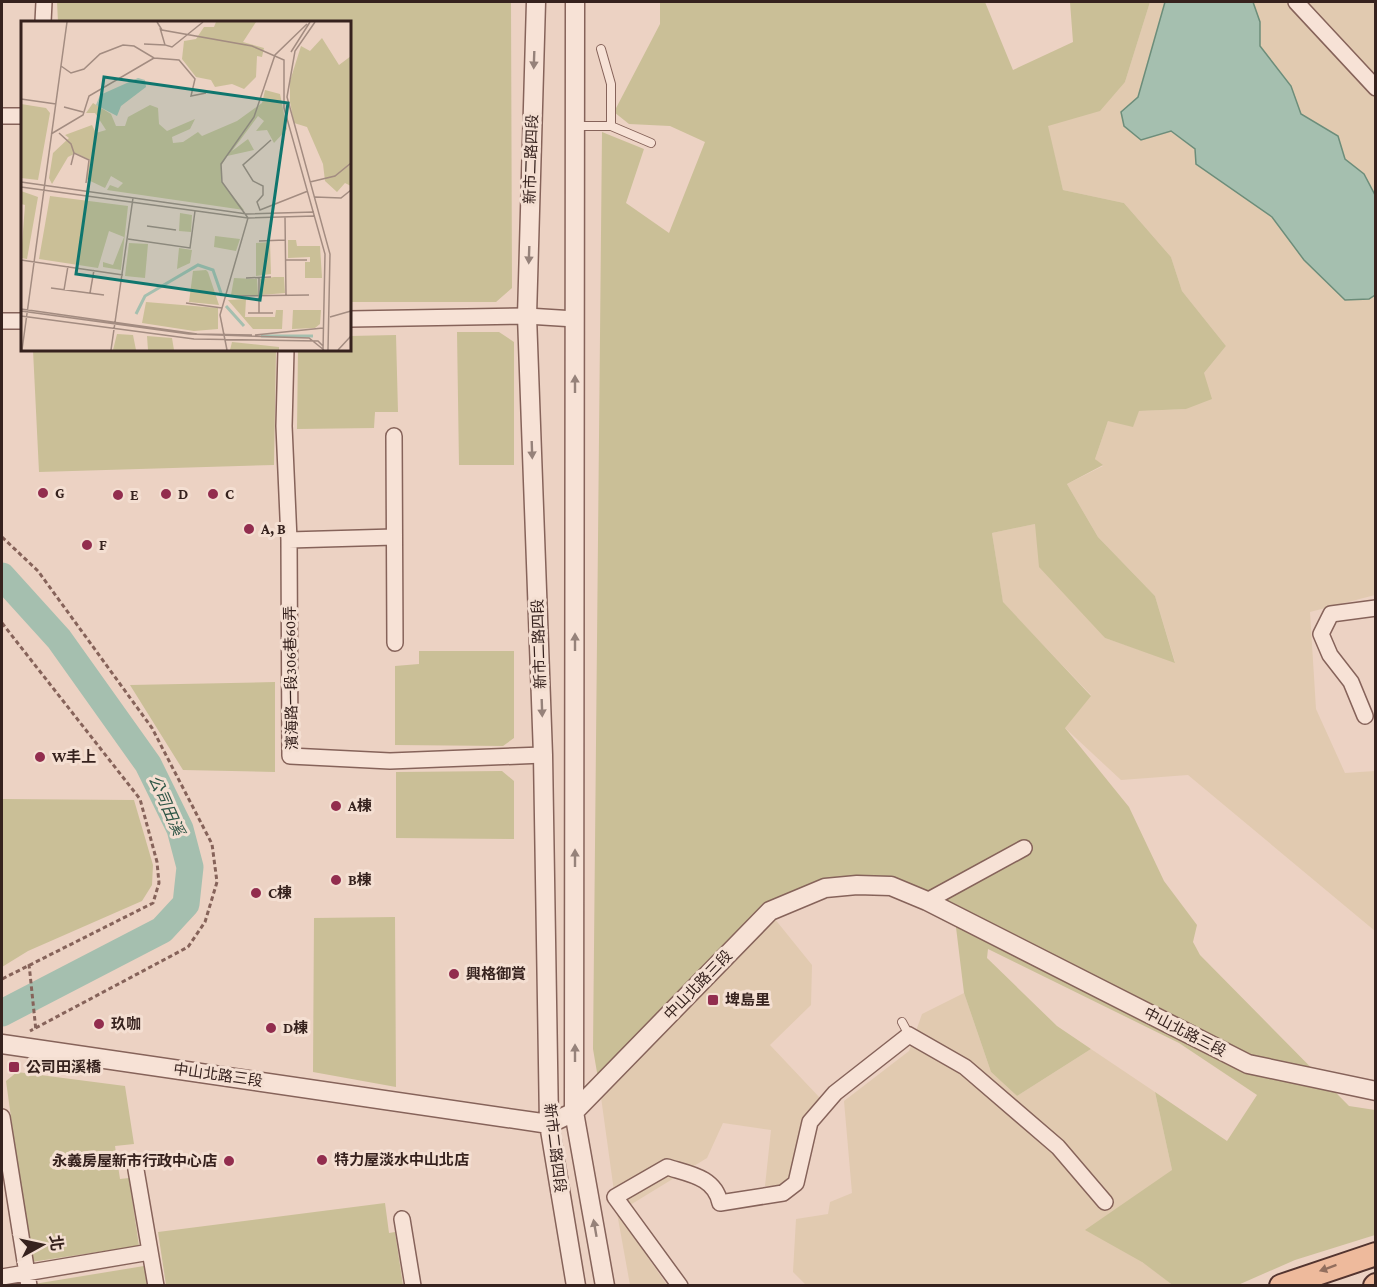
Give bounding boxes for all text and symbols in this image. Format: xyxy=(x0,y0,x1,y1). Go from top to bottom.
inset map xyxy=(21,21,351,351)
one-way arrow xyxy=(529,50,539,69)
street label: 新市二路四段 xyxy=(521,114,541,204)
one-way arrow xyxy=(524,245,534,264)
one-way arrow xyxy=(570,375,580,394)
one-way arrow xyxy=(527,440,537,459)
place label: G xyxy=(55,485,65,501)
marker: G xyxy=(36,486,50,500)
place label: D xyxy=(178,486,188,502)
place label: C xyxy=(225,486,234,502)
place label: E xyxy=(130,487,139,503)
marker: D xyxy=(159,487,173,501)
marker: C xyxy=(206,487,220,501)
marker: E xyxy=(111,488,125,502)
place label: A, B xyxy=(260,521,286,537)
marker: A, B xyxy=(242,522,256,536)
place label: F xyxy=(99,537,107,553)
marker: F xyxy=(80,538,94,552)
street label: 新市二路四段 xyxy=(529,599,549,689)
street label: 濱海路一段306巷60弄 xyxy=(282,606,300,750)
one-way arrow xyxy=(570,633,580,652)
one-way arrow xyxy=(537,698,546,717)
place label: W丰上 xyxy=(51,749,96,765)
marker: W丰上 xyxy=(33,750,47,764)
water label: 公司田溪 xyxy=(146,773,188,840)
place label: A棟 xyxy=(347,797,372,814)
marker: A棟 xyxy=(329,799,343,813)
one-way arrow xyxy=(570,849,580,868)
place label: B棟 xyxy=(348,871,372,888)
marker: B棟 xyxy=(329,873,343,887)
place label: C棟 xyxy=(268,884,292,901)
marker: C棟 xyxy=(249,886,263,900)
street label: 中山北路三段 xyxy=(660,946,735,1023)
place label: 興格御賞 xyxy=(466,966,526,982)
marker: 興格御賞 xyxy=(447,967,461,981)
place label: 埤島里 xyxy=(725,991,770,1008)
marker: 埤島里 xyxy=(706,993,720,1007)
street label: 中山北路三段 xyxy=(1141,1004,1229,1060)
place label: 玖咖 xyxy=(111,1016,141,1032)
marker: 玖咖 xyxy=(92,1017,106,1031)
place label: D棟 xyxy=(283,1019,308,1036)
marker: D棟 xyxy=(264,1021,278,1035)
one-way arrow xyxy=(570,1044,580,1063)
place label: 公司田溪橋 xyxy=(26,1059,102,1075)
marker: 公司田溪橋 xyxy=(7,1060,21,1074)
street label: 中山北路三段 xyxy=(172,1060,264,1089)
street label: 新市二路四段 xyxy=(542,1102,568,1194)
place label: 特力屋淡水中山北店 xyxy=(334,1151,469,1168)
place label: 永義房屋新市行政中心店 xyxy=(52,1153,217,1169)
marker: 特力屋淡水中山北店 xyxy=(315,1153,329,1167)
marker: 永義房屋新市行政中心店 xyxy=(222,1154,236,1168)
north arrow xyxy=(12,1215,72,1275)
one-way arrow xyxy=(590,1218,599,1237)
text: 北 xyxy=(47,1234,66,1252)
one-way arrow xyxy=(1319,1264,1337,1273)

